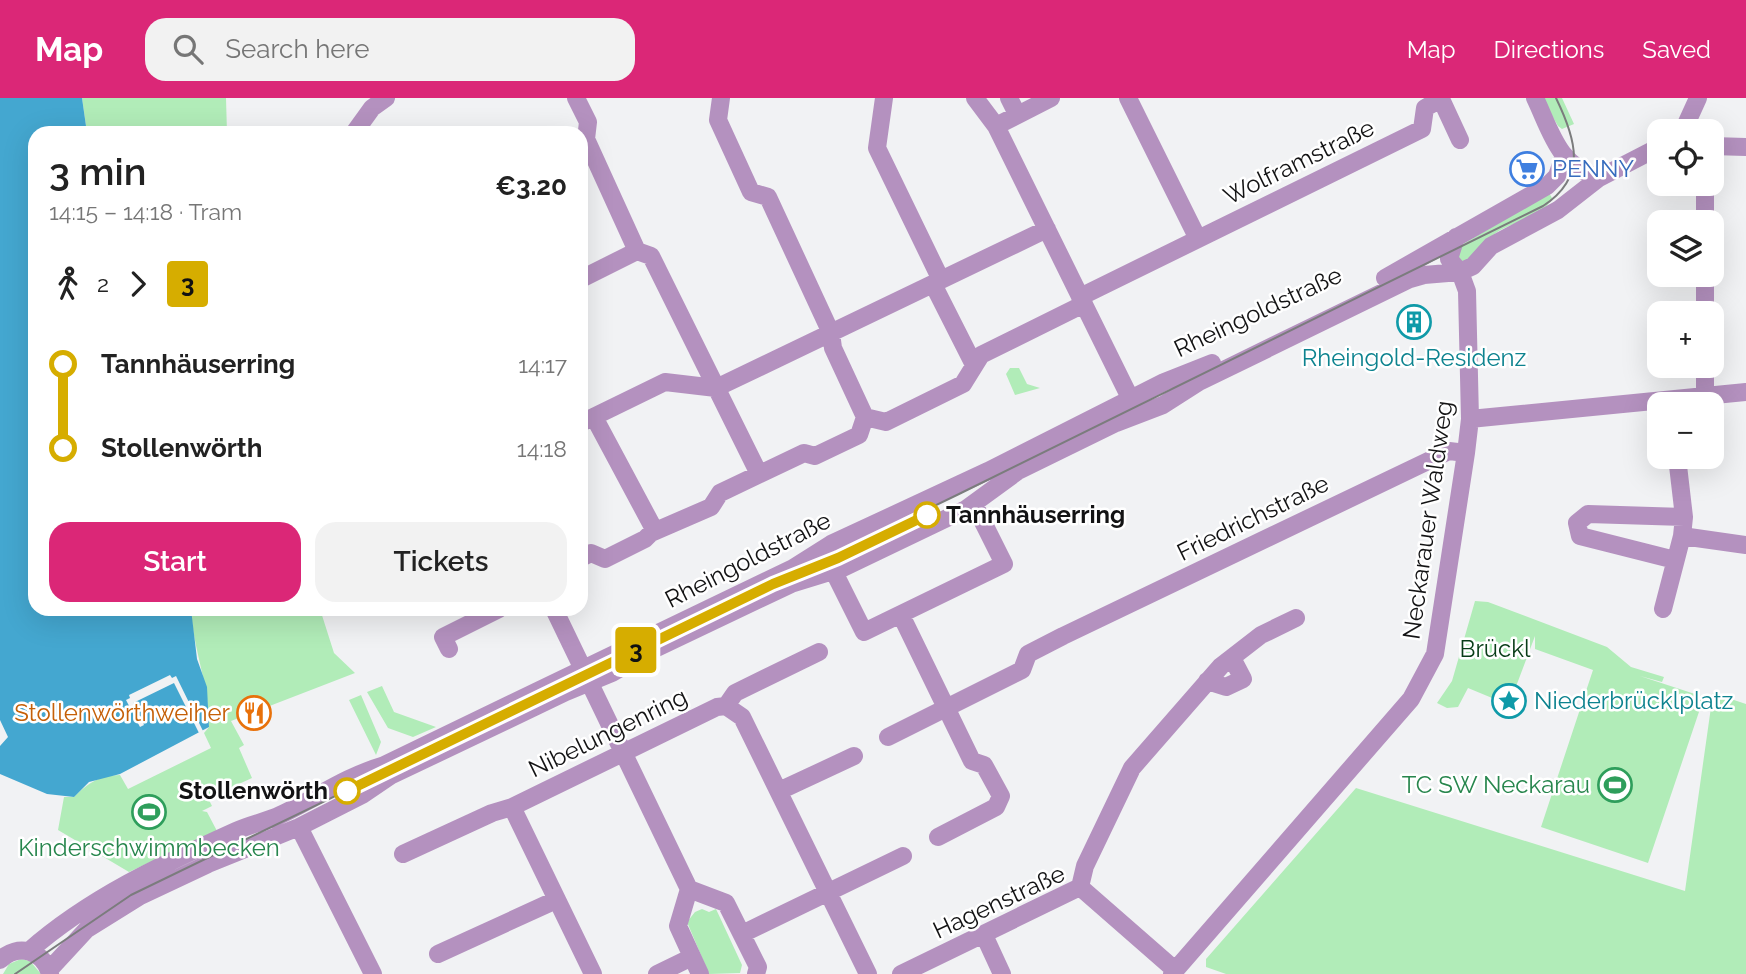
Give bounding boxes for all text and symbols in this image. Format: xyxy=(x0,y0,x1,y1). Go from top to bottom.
search box xyxy=(145,18,635,81)
text: Map xyxy=(35,30,103,69)
icon: search xyxy=(169,30,207,68)
text: Search here xyxy=(225,34,370,64)
text: Map xyxy=(1407,35,1456,64)
text: Directions xyxy=(1494,35,1604,64)
text: Saved xyxy=(1642,35,1711,64)
street label: Wolframstraße xyxy=(1219,113,1379,211)
map controls xyxy=(1647,119,1724,469)
button: locate xyxy=(1647,119,1724,196)
text: 3 min xyxy=(49,149,146,194)
supermarket icon: PENNY xyxy=(1508,150,1546,188)
place label: PENNY xyxy=(1552,154,1635,183)
text: €3.20 xyxy=(495,171,567,201)
text: 14:15 – 14:18 · Tram xyxy=(49,198,242,225)
button: layers xyxy=(1647,210,1724,287)
street label: Rheingoldstraße xyxy=(1169,260,1346,363)
icon: walk xyxy=(49,265,87,303)
icon: forward xyxy=(119,265,157,303)
text: 3 xyxy=(181,269,194,298)
text: 2 xyxy=(97,270,109,297)
button: + xyxy=(1647,301,1724,378)
building icon: Rheingold-Residenz xyxy=(1395,303,1433,341)
place label: Rheingold-Residenz xyxy=(1302,343,1526,372)
text: Tannhäuserring xyxy=(101,349,295,379)
text: 14:17 xyxy=(518,351,567,378)
button: − xyxy=(1647,392,1724,469)
street label: Neckarauer Waldweg xyxy=(1396,399,1459,641)
text: Stollenwörth xyxy=(101,433,263,463)
text: 14:18 xyxy=(517,435,567,462)
street label: Friedrichstraße xyxy=(1172,468,1333,567)
place label: Tannhäuserring xyxy=(946,500,1125,529)
marker: Tannhäuserring xyxy=(914,502,940,528)
street label: Rheingoldstraße xyxy=(660,505,835,614)
button: Start xyxy=(49,522,301,602)
button: Tickets xyxy=(315,522,567,602)
line badge: 3 xyxy=(613,627,659,673)
park label: Brückl xyxy=(1459,634,1531,663)
text: 3 xyxy=(629,635,643,664)
street label: Nibelungenring xyxy=(524,682,692,783)
place icon: Niederbrücklplatz xyxy=(1490,682,1528,720)
place label: Niederbrücklplatz xyxy=(1534,686,1733,715)
restaurant icon: Stollenwörthweiher xyxy=(235,694,273,732)
place label: Stollenwörthweiher xyxy=(14,698,231,727)
sports icon: TC SW Neckarau xyxy=(1596,766,1634,804)
place label: TC SW Neckarau xyxy=(1402,770,1590,799)
place label: Stollenwörth xyxy=(179,776,328,805)
marker: Stollenwörth xyxy=(334,778,360,804)
sports icon: Kinderschwimmbecken xyxy=(130,793,168,831)
place label: Kinderschwimmbecken xyxy=(18,833,280,862)
street label: Hagenstraße xyxy=(928,858,1069,945)

